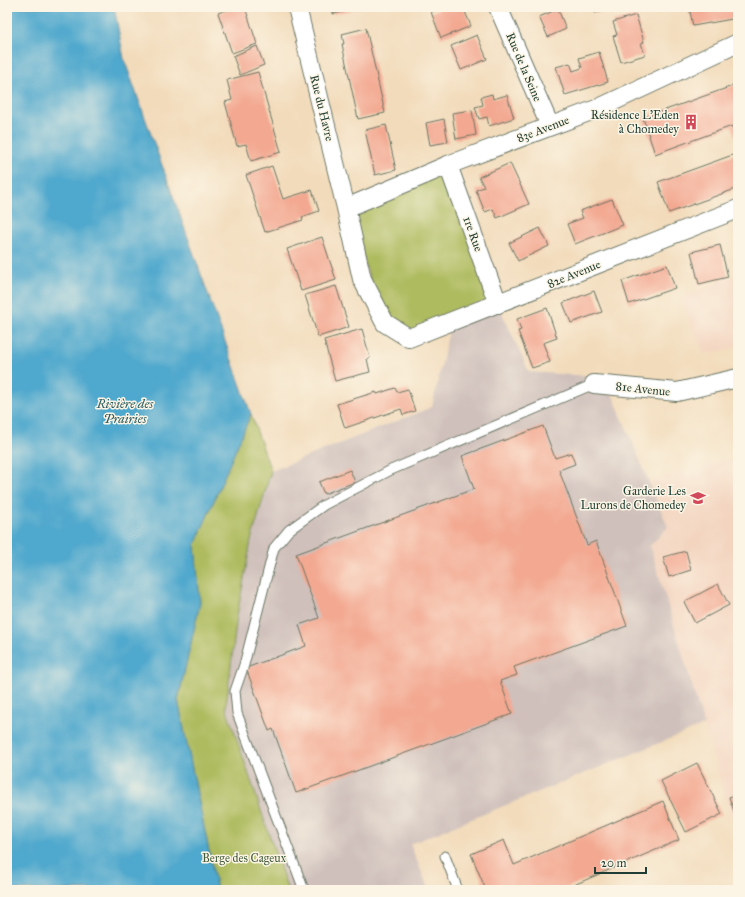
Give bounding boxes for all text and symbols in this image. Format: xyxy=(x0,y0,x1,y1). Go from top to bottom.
street label: Rue de la Seine xyxy=(503,30,545,104)
street label: Rue du Havre xyxy=(307,73,337,143)
place label: Résidence L'Eden à Chomedey xyxy=(591,108,680,136)
street label: 83e Avenue xyxy=(515,113,571,145)
building icon: Résidence L'Eden à Chomedey xyxy=(682,113,700,131)
street label: 1re Rue xyxy=(460,214,486,254)
street label: 82e Avenue xyxy=(545,257,603,291)
street label: 81e Avenue xyxy=(615,379,671,399)
water label: Rivière des Prairies xyxy=(96,396,153,427)
place label: Garderie Les Lurons de Chomedey xyxy=(581,484,686,512)
school or university icon: Garderie Les Lurons de Chomedey xyxy=(689,489,707,507)
scale bar xyxy=(595,849,646,875)
park label: Berge des Cageux xyxy=(202,851,287,866)
text: 20 m xyxy=(601,856,627,870)

